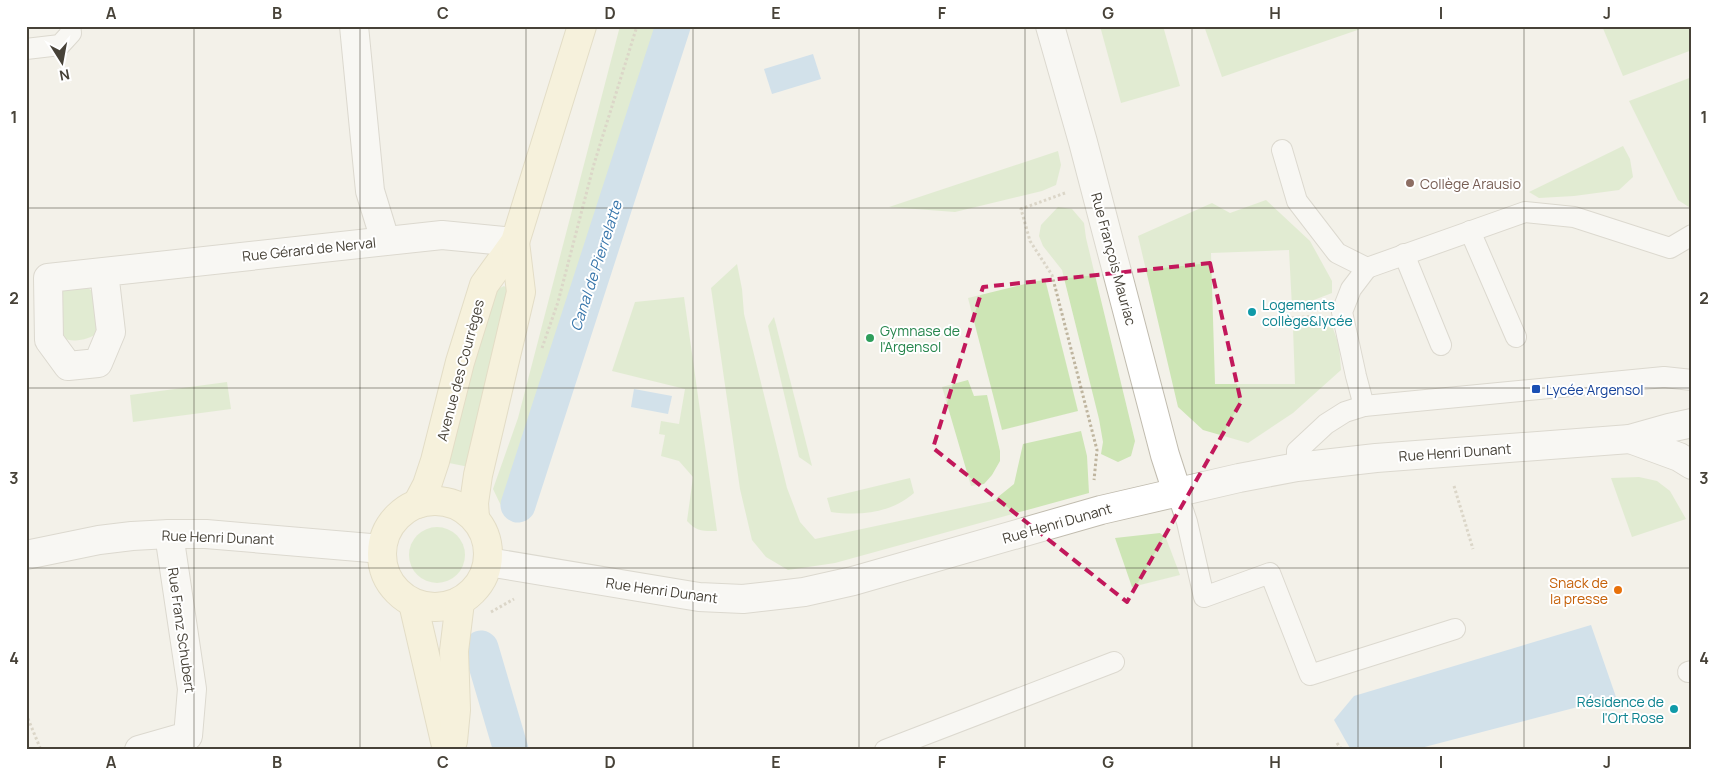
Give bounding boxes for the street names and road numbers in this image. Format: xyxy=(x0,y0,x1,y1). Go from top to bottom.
street label: Rue François Mauriac xyxy=(1087,190,1141,328)
street label: Rue Gérard de Nerval xyxy=(241,233,377,265)
street label: Avenue des Courrèges xyxy=(432,297,488,443)
street label: Rue Henri Dunant xyxy=(1398,439,1512,465)
street label: Rue Henri Dunant xyxy=(1000,498,1114,548)
street label: Rue Henri Dunant xyxy=(161,526,275,548)
street label: Rue Franz Schubert xyxy=(164,566,200,694)
street label: Rue Henri Dunant xyxy=(605,573,720,607)

